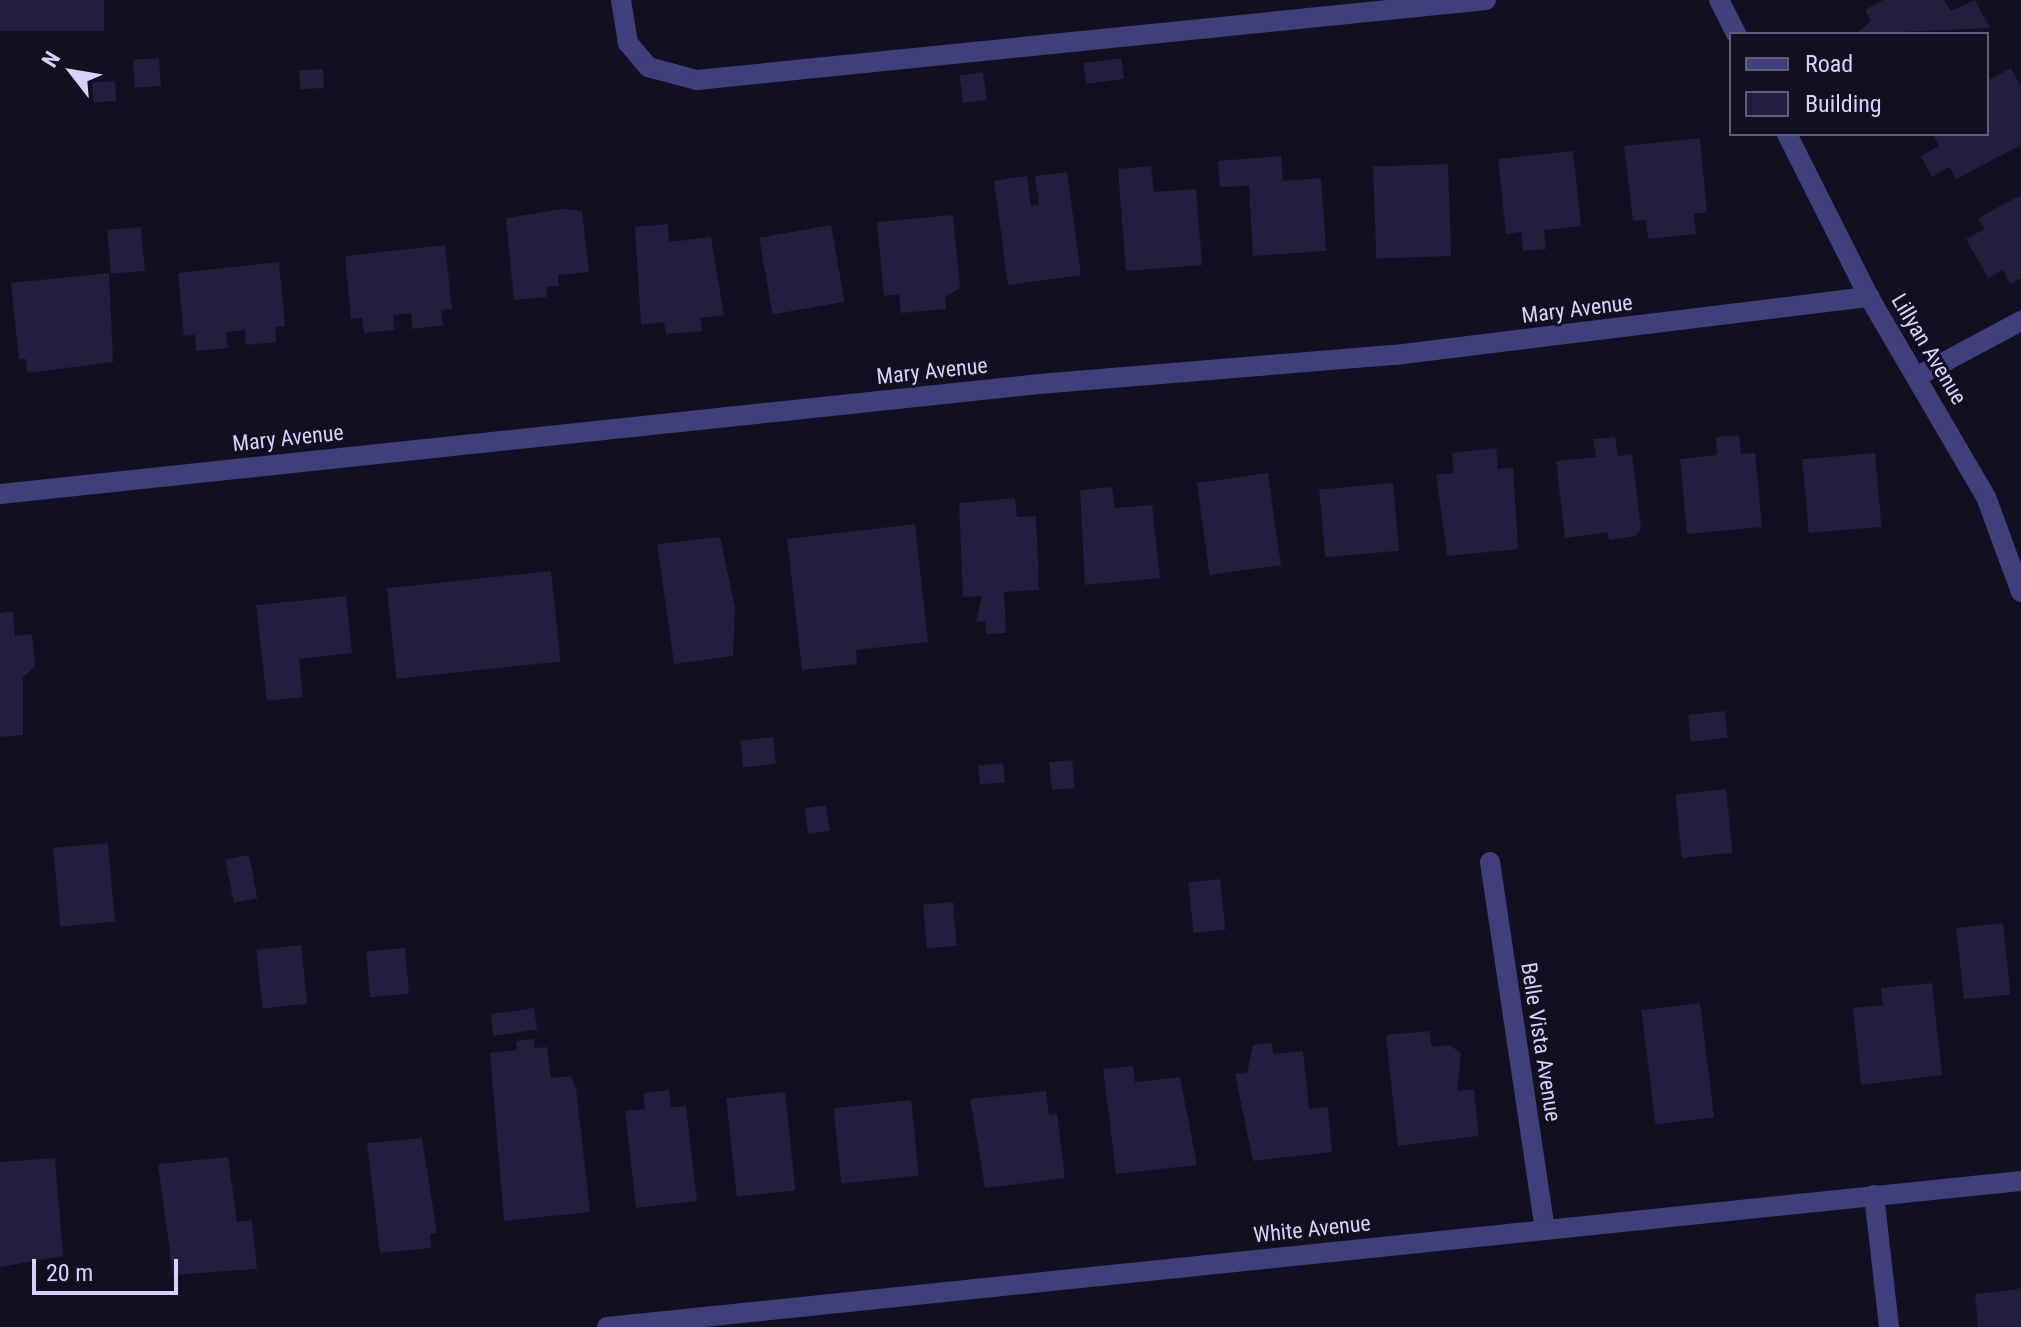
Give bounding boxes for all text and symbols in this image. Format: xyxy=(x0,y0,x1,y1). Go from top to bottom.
north arrow xyxy=(32,32,112,112)
legend xyxy=(1729,32,1989,136)
text: N xyxy=(37,47,65,72)
text: Road xyxy=(1805,50,1853,78)
text: Building xyxy=(1805,90,1882,118)
street label: Mary Avenue xyxy=(1520,289,1634,329)
street label: Lillyan Avenue xyxy=(1886,289,1972,409)
street label: Mary Avenue xyxy=(875,352,989,390)
street label: Mary Avenue xyxy=(231,419,345,457)
street label: Belle Vista Avenue xyxy=(1515,961,1567,1123)
street label: White Avenue xyxy=(1252,1210,1372,1248)
scale bar xyxy=(36,1243,182,1293)
text: 20 m xyxy=(46,1259,93,1287)

